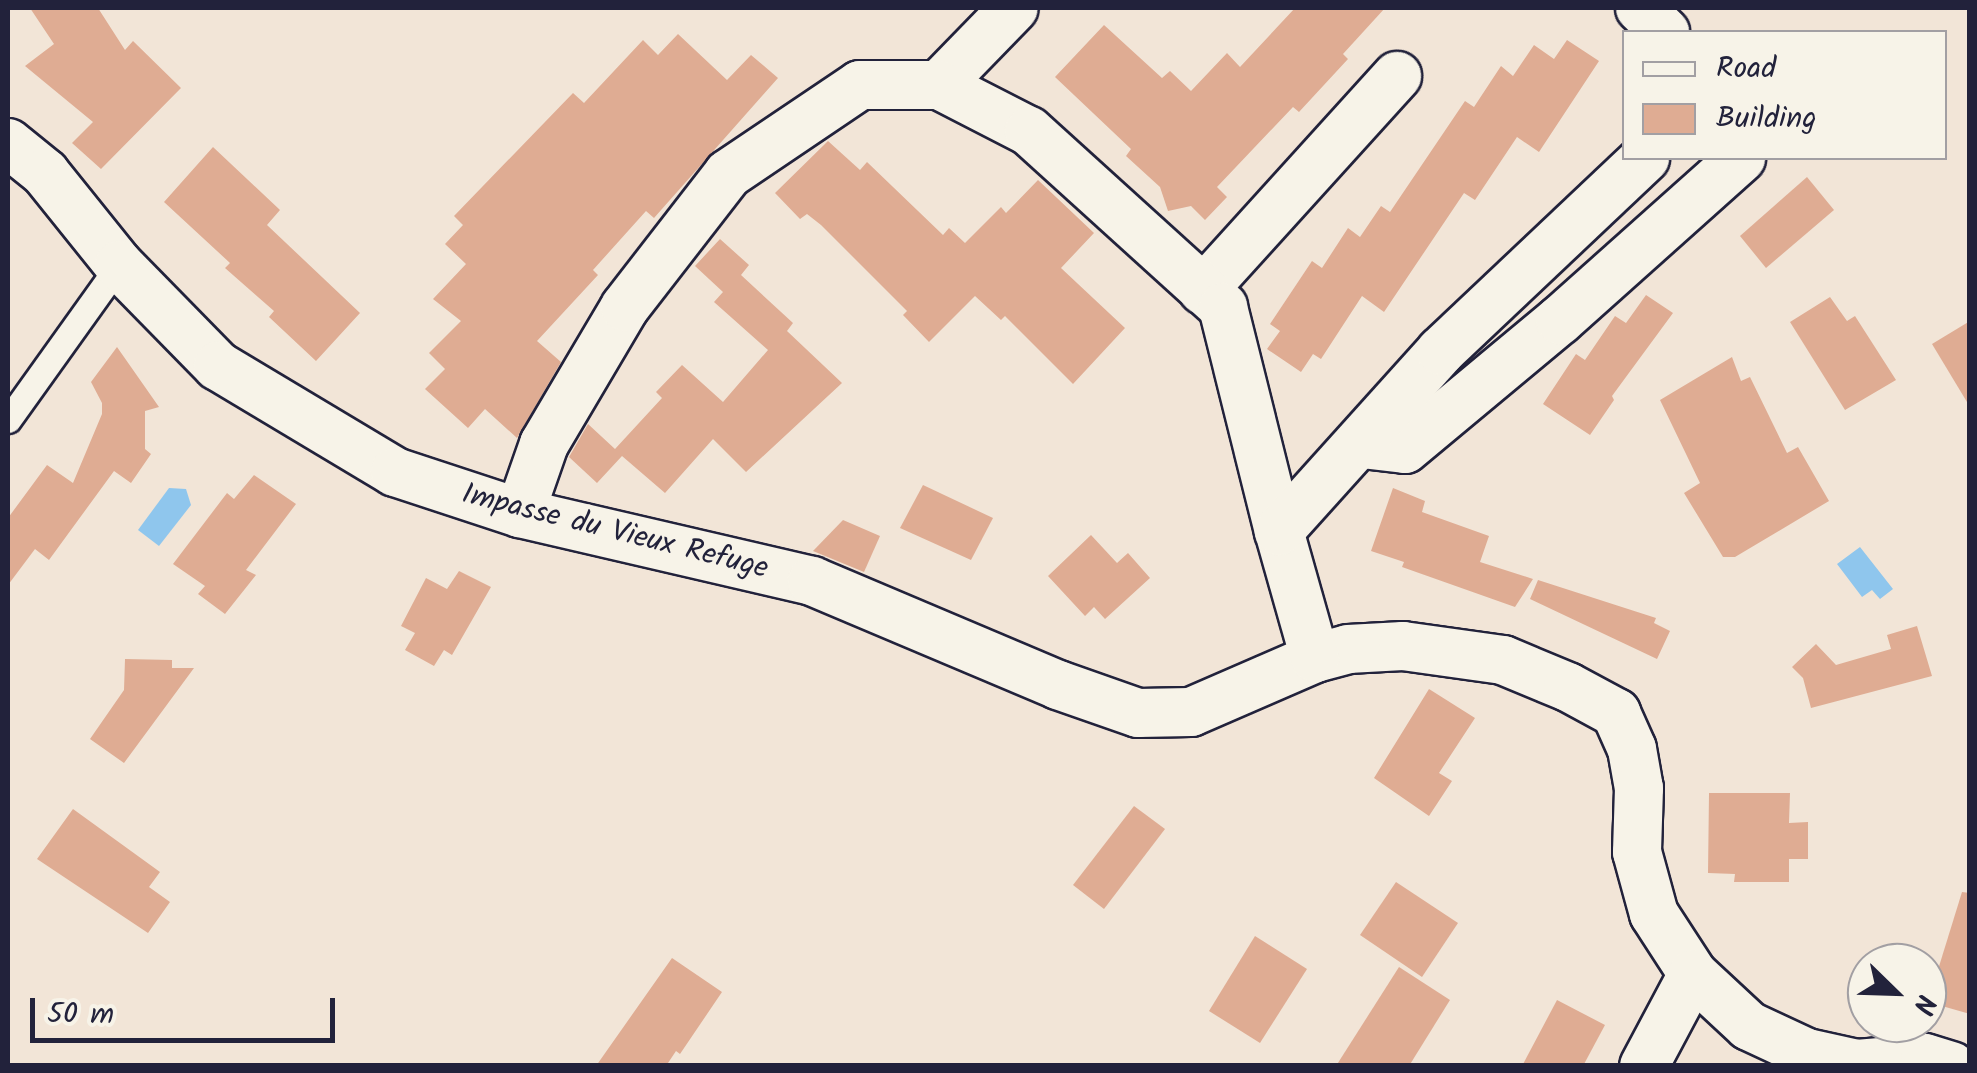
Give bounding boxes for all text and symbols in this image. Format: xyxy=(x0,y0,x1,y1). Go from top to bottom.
legend xyxy=(1622,30,1947,160)
text: Road xyxy=(1716,45,1776,93)
text: Building xyxy=(1716,95,1816,143)
street label: Impasse du Vieux Refuge xyxy=(458,476,772,588)
north arrow xyxy=(1847,943,1947,1043)
scale bar xyxy=(35,978,340,1040)
text: N xyxy=(1899,987,1947,1021)
text: 50 m xyxy=(47,991,114,1039)

